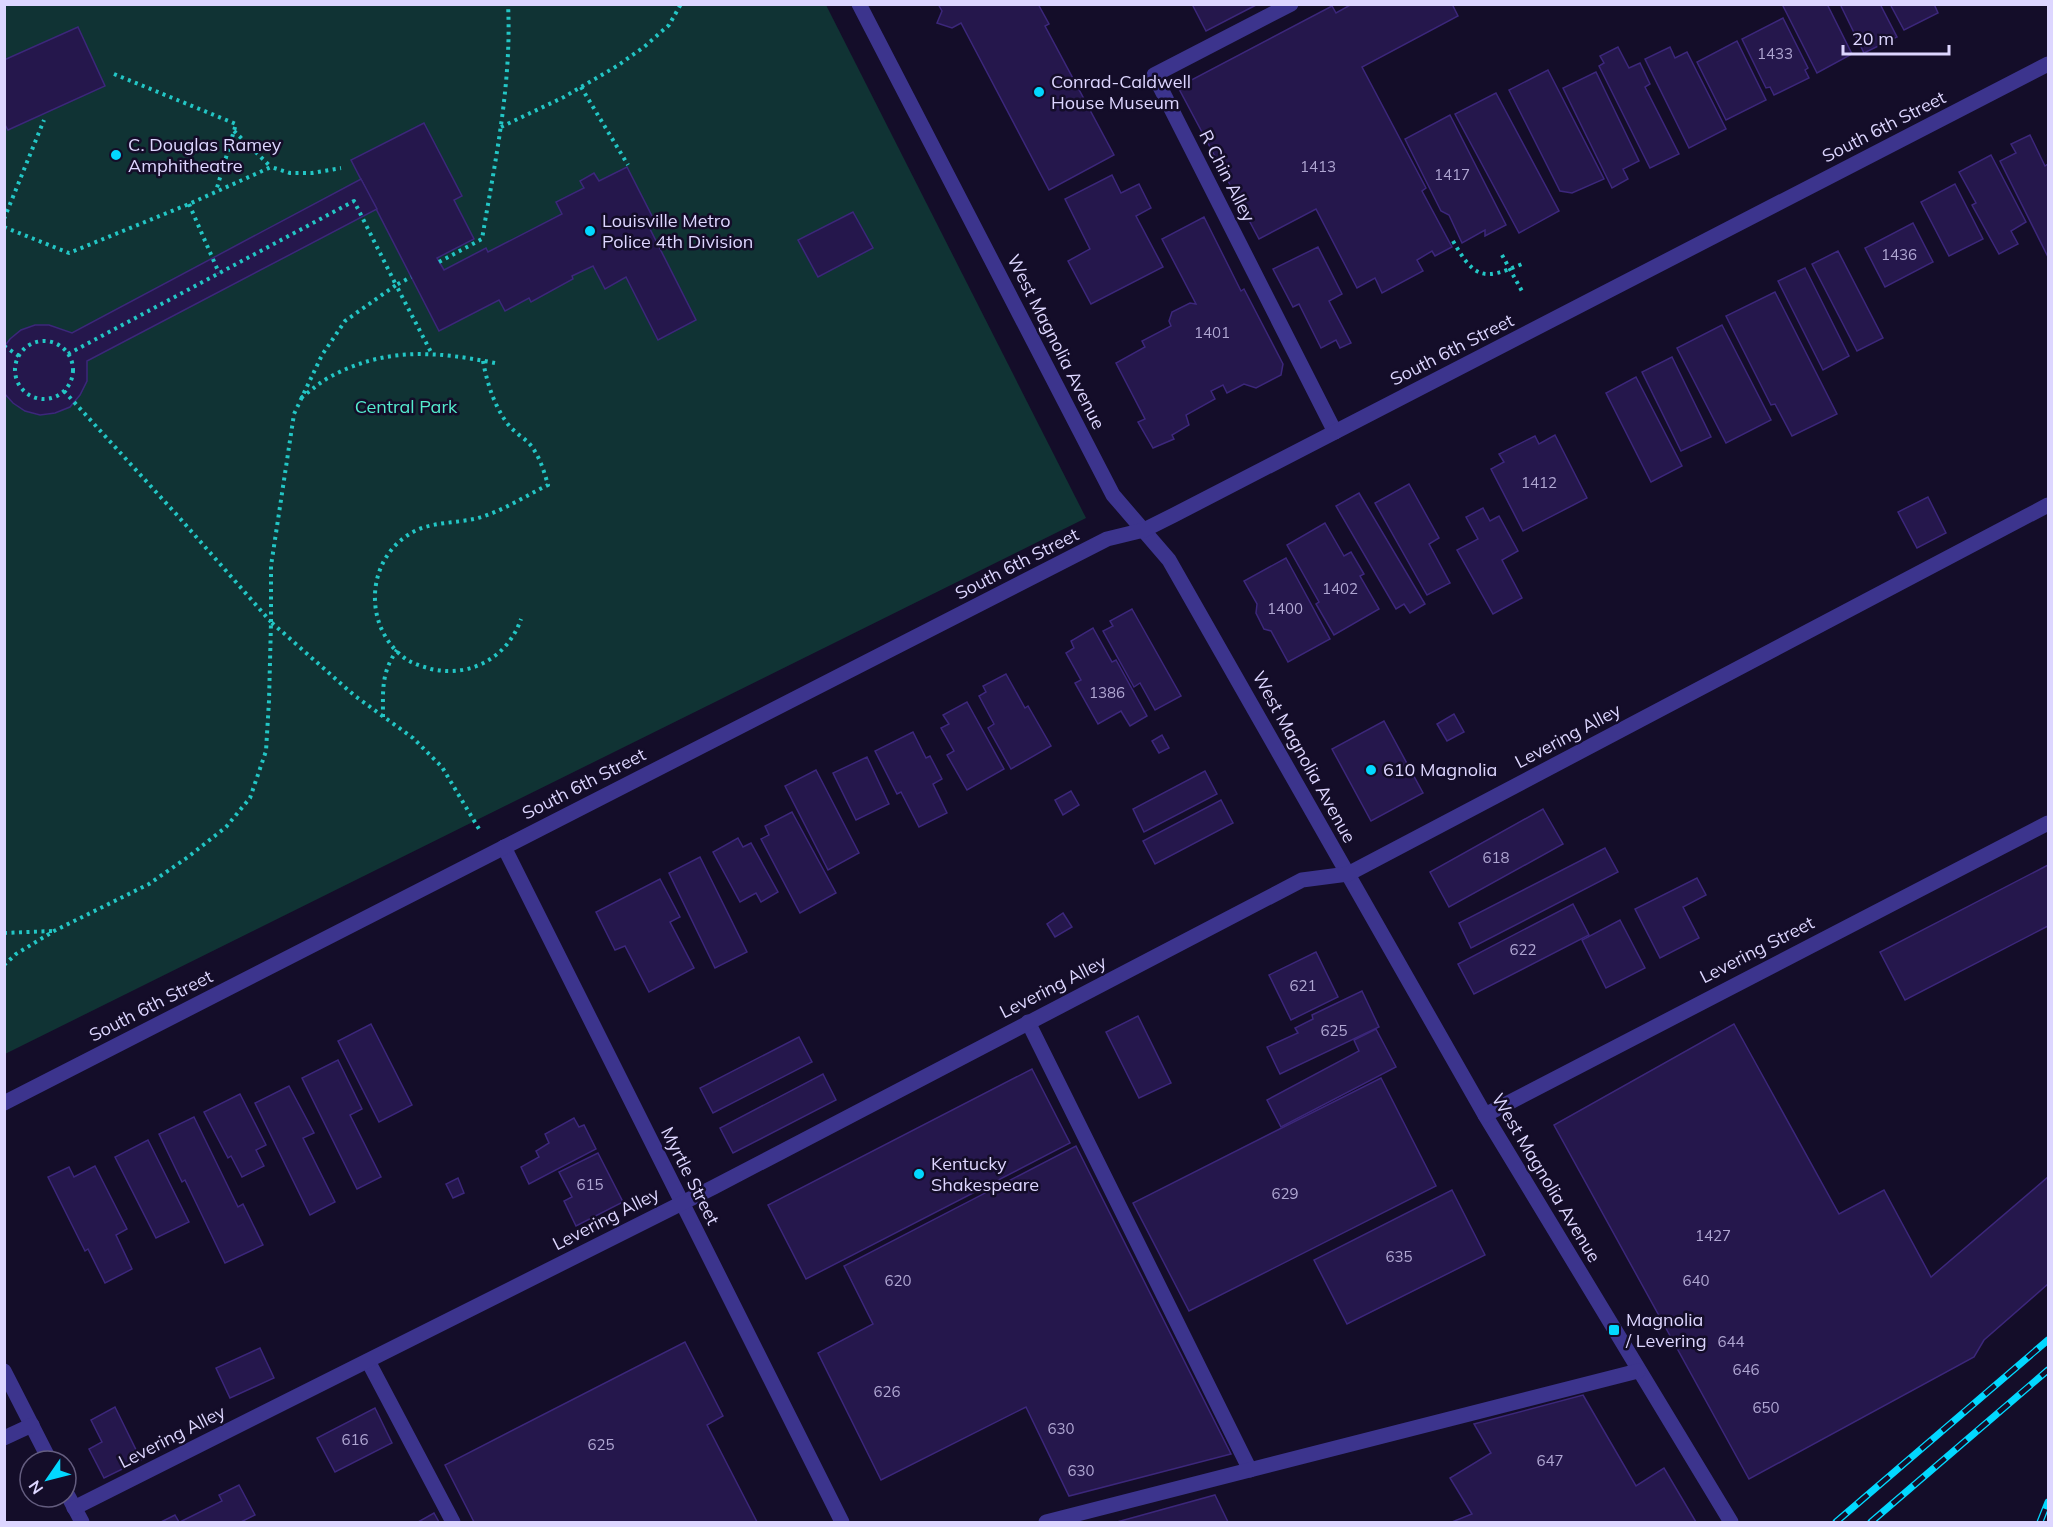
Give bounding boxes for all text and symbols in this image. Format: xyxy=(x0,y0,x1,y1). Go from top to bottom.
scale bar xyxy=(1843,18,1950,56)
text: 20 m xyxy=(1852,27,1894,50)
house number: 1433 xyxy=(1757,44,1793,63)
place label: Conrad-Caldwell House Museum xyxy=(1051,70,1191,114)
marker: Conrad-Caldwell House Museum xyxy=(1032,85,1046,99)
street label: South 6th Street xyxy=(1818,86,1949,168)
street label: R Chin Alley xyxy=(1194,126,1261,226)
place label: C. Douglas Ramey Amphitheatre xyxy=(128,133,282,177)
marker: C. Douglas Ramey Amphitheatre xyxy=(109,148,123,162)
house number: 1413 xyxy=(1300,157,1336,176)
house number: 1417 xyxy=(1434,165,1470,184)
place label: Louisville Metro Police 4th Division xyxy=(602,209,753,253)
marker: Louisville Metro Police 4th Division xyxy=(583,224,597,238)
house number: 1436 xyxy=(1881,245,1917,264)
street label: West Magnolia Avenue xyxy=(1002,250,1111,433)
street label: South 6th Street xyxy=(1386,309,1517,391)
house number: 1401 xyxy=(1194,323,1230,342)
park label: Central Park xyxy=(355,395,458,418)
house number: 1412 xyxy=(1521,473,1557,492)
street label: South 6th Street xyxy=(951,523,1082,605)
house number: 1402 xyxy=(1322,579,1358,598)
house number: 1400 xyxy=(1267,599,1303,618)
street label: West Magnolia Avenue xyxy=(1248,667,1361,847)
house number: 1386 xyxy=(1089,683,1125,702)
street label: Levering Alley xyxy=(1511,698,1625,773)
street label: South 6th Street xyxy=(518,743,649,825)
place label: 610 Magnolia xyxy=(1383,758,1497,781)
marker: 610 Magnolia xyxy=(1364,763,1378,777)
house number: 618 xyxy=(1482,848,1510,867)
street label: Levering Street xyxy=(1696,911,1818,988)
house number: 622 xyxy=(1509,940,1537,959)
street label: Levering Alley xyxy=(996,950,1110,1023)
street label: South 6th Street xyxy=(85,965,216,1047)
house number: 621 xyxy=(1289,976,1317,995)
house number: 625 xyxy=(1320,1021,1348,1040)
street label: West Magnolia Avenue xyxy=(1487,1089,1606,1267)
street label: Myrtle Street xyxy=(656,1123,725,1229)
place label: Kentucky Shakespeare xyxy=(931,1152,1039,1196)
marker: Kentucky Shakespeare xyxy=(912,1167,926,1181)
house number: 615 xyxy=(576,1175,604,1194)
street label: Levering Alley xyxy=(549,1182,663,1255)
house number: 629 xyxy=(1271,1184,1299,1203)
house number: 1427 xyxy=(1695,1226,1731,1245)
house number: 635 xyxy=(1385,1247,1413,1266)
house number: 620 xyxy=(884,1271,912,1290)
house number: 640 xyxy=(1682,1271,1710,1290)
place label: Magnolia / Levering xyxy=(1625,1308,1707,1352)
marker: Magnolia / Levering xyxy=(1607,1323,1621,1337)
house number: 644 xyxy=(1717,1332,1745,1351)
house number: 646 xyxy=(1732,1360,1760,1379)
house number: 626 xyxy=(873,1382,901,1401)
house number: 650 xyxy=(1752,1398,1780,1417)
street label: Levering Alley xyxy=(115,1400,229,1473)
house number: 630 xyxy=(1047,1419,1075,1438)
house number: 616 xyxy=(341,1430,369,1449)
house number: 625 xyxy=(587,1435,615,1454)
north arrow xyxy=(18,1449,78,1509)
house number: 647 xyxy=(1536,1451,1564,1470)
house number: 630 xyxy=(1067,1461,1095,1480)
text: N xyxy=(24,1477,47,1498)

